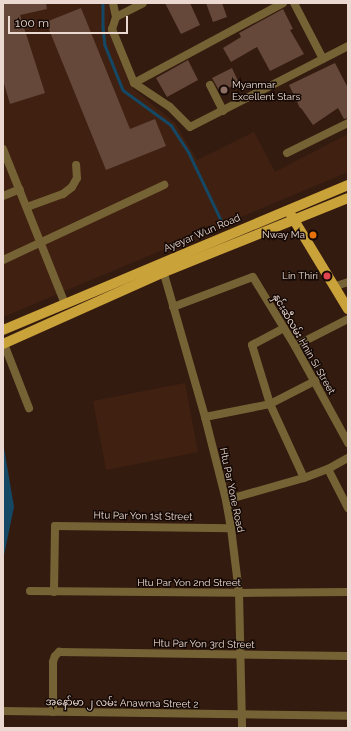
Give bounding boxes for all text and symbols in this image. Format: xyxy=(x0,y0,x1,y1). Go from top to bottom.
scale bar xyxy=(10,8,130,34)
text: 100 m xyxy=(15,16,49,30)
place label: Myanmar Excellent Stars xyxy=(232,78,300,102)
marker: Myanmar Excellent Stars xyxy=(219,85,229,95)
street label: Ayeyar Wun Road xyxy=(162,211,242,255)
place label: Nway Ma xyxy=(262,229,305,241)
marker: Nway Ma xyxy=(308,230,318,240)
place label: Lin Thiri xyxy=(282,270,318,282)
marker: Lin Thiri xyxy=(321,270,333,282)
street label: နှင်းဆီလမ်း Hnin Si Street xyxy=(270,292,338,396)
street label: Htu Par Yone Road xyxy=(217,446,247,534)
street label: Htu Par Yon 1st Street xyxy=(93,509,193,523)
street label: Htu Par Yon 2nd Street xyxy=(137,577,241,589)
street label: Htu Par Yon 3rd Street xyxy=(153,637,255,651)
street label: အနော်မာ ၂ လမ်း Anawma Street 2 xyxy=(45,696,199,710)

